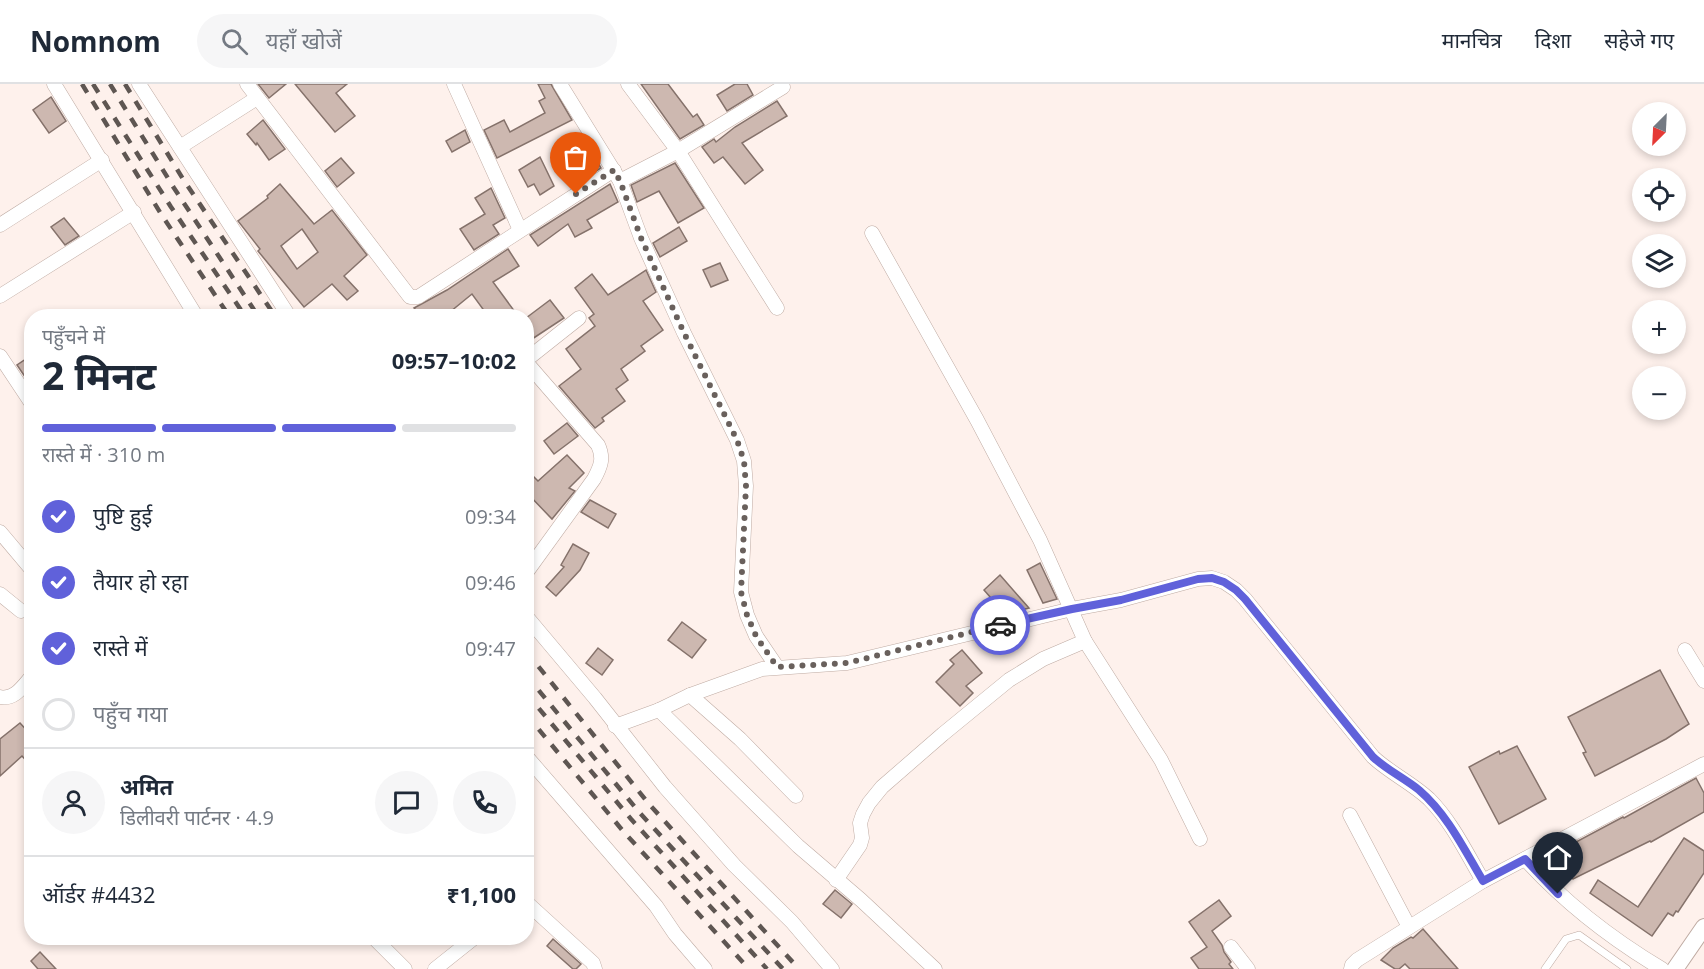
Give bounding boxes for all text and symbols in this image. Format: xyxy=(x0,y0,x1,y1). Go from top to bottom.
search box xyxy=(197,14,617,68)
text: Nomnom xyxy=(30,22,161,60)
icon: search xyxy=(218,25,251,58)
text: यहाँ खोजें xyxy=(266,25,342,55)
text: मानचित्र xyxy=(1442,26,1502,54)
text: दिशा xyxy=(1535,26,1571,54)
text: सहेजे गए xyxy=(1604,26,1674,54)
north arrow xyxy=(1632,102,1686,156)
map controls xyxy=(1632,102,1686,420)
pin xyxy=(550,132,601,194)
icon: bag xyxy=(559,141,592,174)
button: locate xyxy=(1632,168,1686,222)
button: layers xyxy=(1632,234,1686,288)
button: + xyxy=(1632,300,1686,354)
text: पहुँचने में xyxy=(42,323,105,350)
text: 09:57–10:02 xyxy=(392,345,516,375)
text: 2 मिनट xyxy=(42,348,156,401)
button: − xyxy=(1632,366,1686,420)
text: रास्ते में · 310 m xyxy=(42,441,165,468)
icon: check xyxy=(42,500,75,533)
text: पुष्टि हुई xyxy=(93,500,152,530)
text: 09:34 xyxy=(465,503,516,530)
icon: check xyxy=(42,566,75,599)
text: तैयार हो रहा xyxy=(93,566,188,596)
text: 09:46 xyxy=(465,569,516,596)
courier xyxy=(970,595,1030,655)
icon: car xyxy=(984,609,1017,642)
icon: check xyxy=(42,632,75,665)
text: रास्ते में xyxy=(93,632,148,662)
text: 09:47 xyxy=(465,635,516,662)
text: पहुँच गया xyxy=(93,698,168,728)
button: person xyxy=(42,771,105,834)
text: अमित xyxy=(120,771,173,801)
button: chat xyxy=(375,771,438,834)
button: phone xyxy=(453,771,516,834)
text: डिलीवरी पार्टनर · 4.9 xyxy=(120,804,274,831)
pin xyxy=(1532,832,1583,894)
icon: home xyxy=(1541,841,1574,874)
text: ऑर्डर #4432 xyxy=(42,879,156,909)
text: ₹1,100 xyxy=(447,879,516,909)

